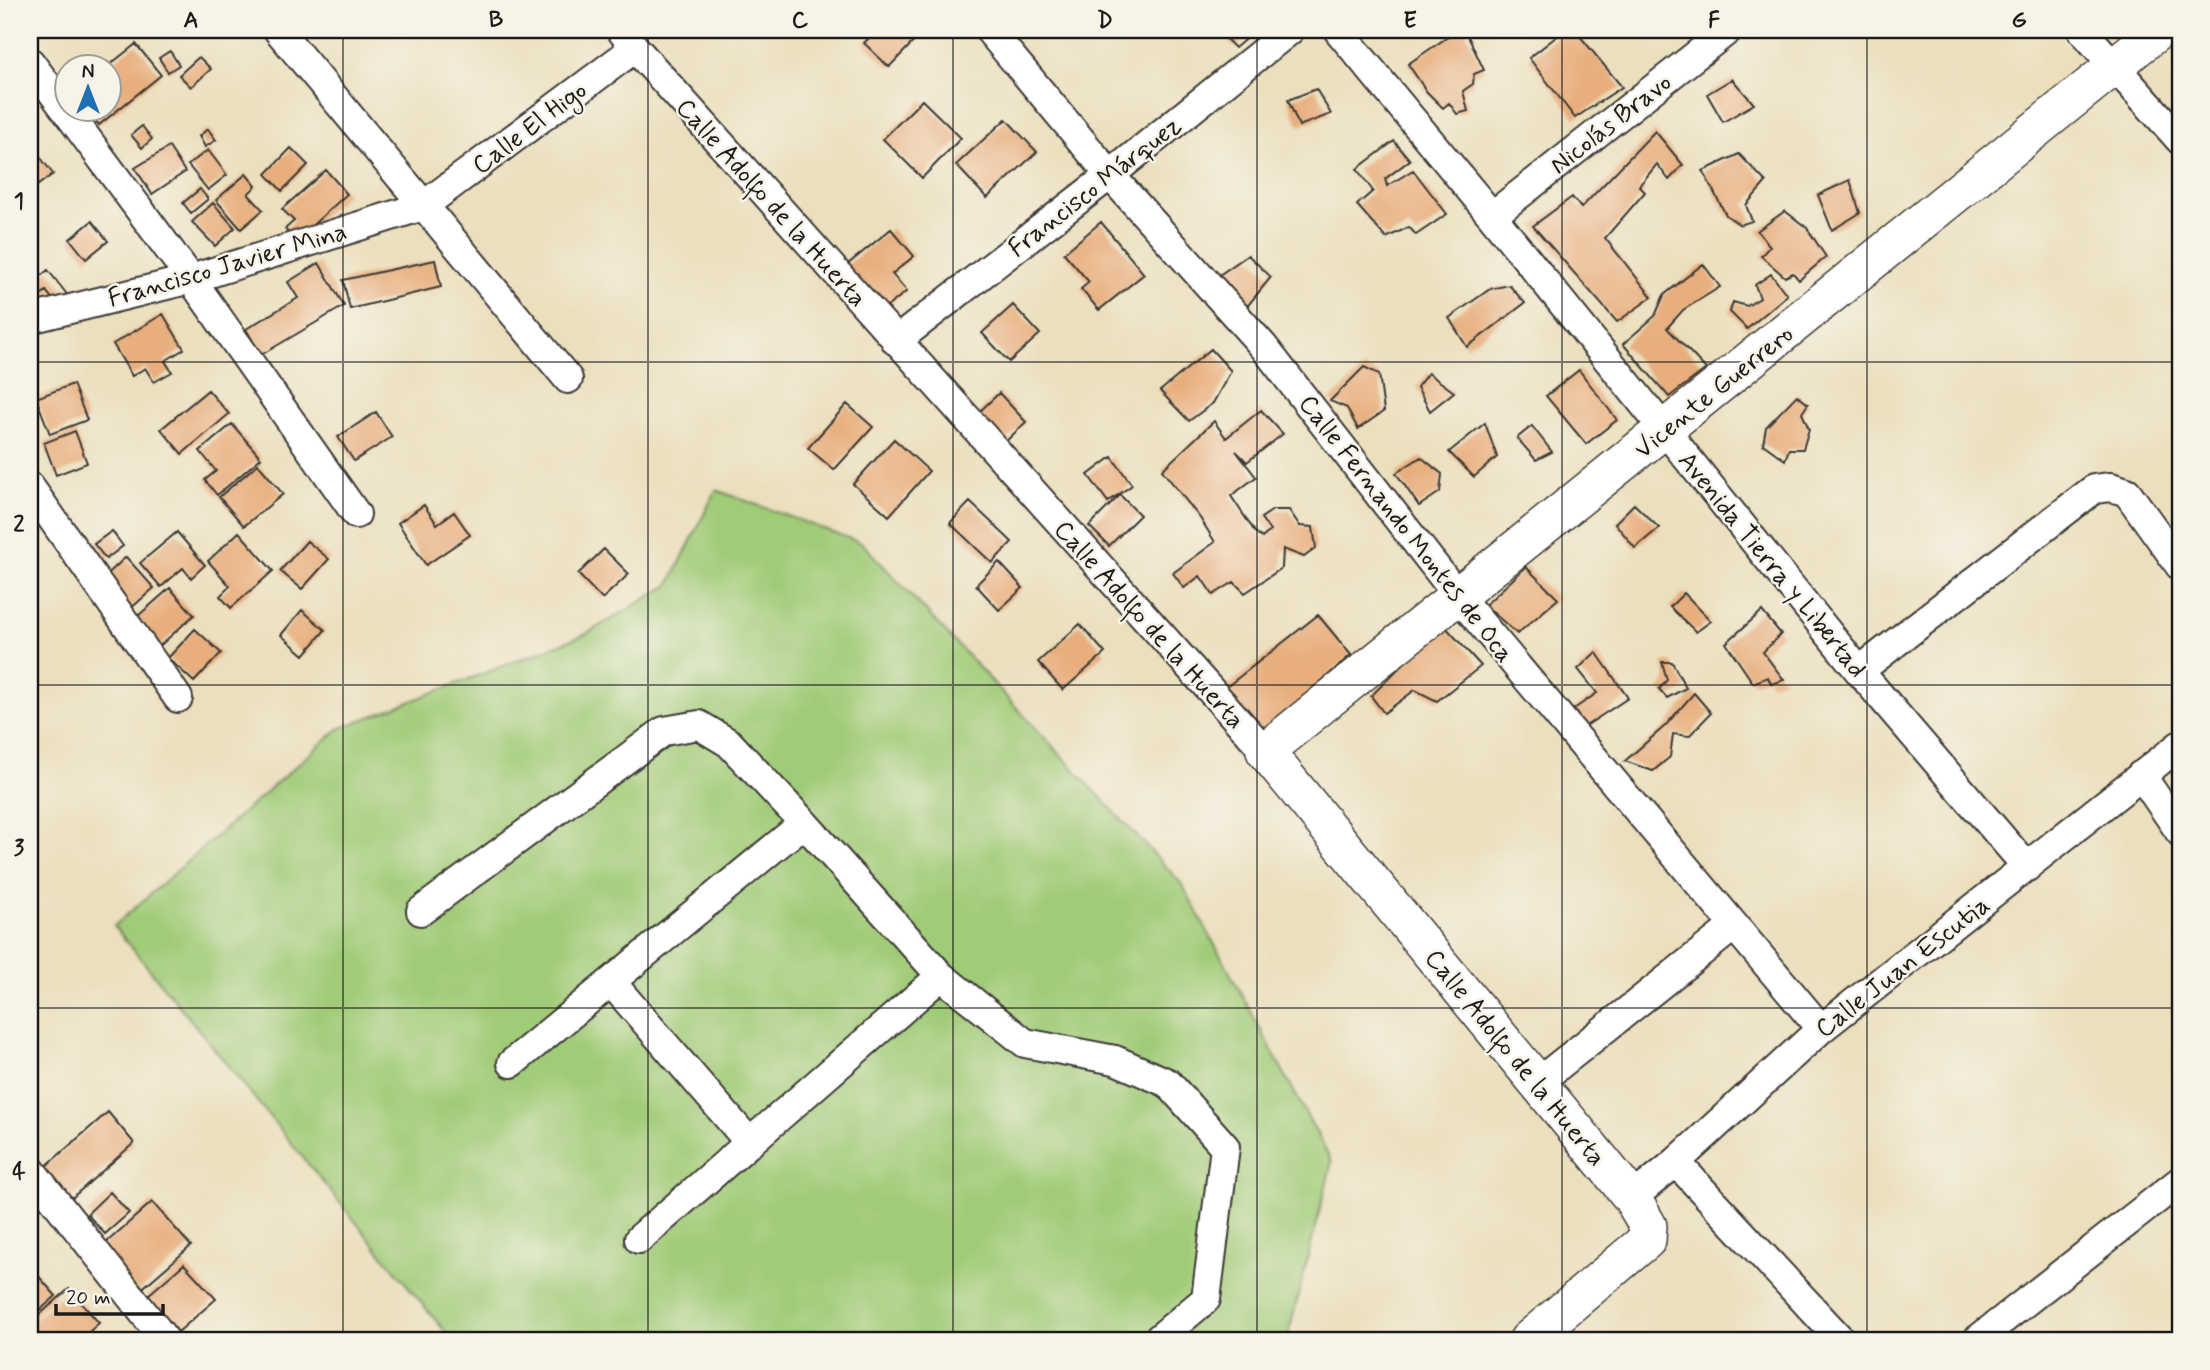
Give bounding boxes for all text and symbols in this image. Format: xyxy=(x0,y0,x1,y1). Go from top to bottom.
text: A xyxy=(183,6,199,36)
text: B xyxy=(489,6,504,36)
text: C xyxy=(792,6,809,36)
text: D xyxy=(1097,6,1113,36)
text: E xyxy=(1403,6,1417,36)
text: F xyxy=(1708,6,1720,36)
text: G xyxy=(2011,6,2027,36)
north arrow xyxy=(52,52,122,122)
text: N xyxy=(82,60,94,85)
street label: Nicolás Bravo xyxy=(1543,66,1679,183)
street label: Calle El Higo xyxy=(466,74,596,185)
street label: Calle Adolfo de la Huerta xyxy=(666,92,874,316)
street label: Francisco Márquez xyxy=(1002,109,1189,266)
text: 1 xyxy=(14,187,24,217)
street label: Francisco Javier Mina xyxy=(104,216,351,316)
street label: Vicente Guerrero xyxy=(1628,318,1801,467)
street label: Calle Fernando Montes de Oca xyxy=(1290,388,1521,670)
street label: Avenida Tierra y Libertad xyxy=(1670,445,1873,685)
text: 2 xyxy=(13,510,25,540)
street label: Calle Adolfo de la Huerta xyxy=(1044,514,1252,738)
text: 3 xyxy=(14,834,25,864)
street label: Calle Juan Escutia xyxy=(1809,889,1997,1046)
street label: Calle Adolfo de la Huerta xyxy=(1415,943,1613,1175)
text: 4 xyxy=(12,1157,26,1187)
scale bar xyxy=(56,1272,163,1316)
text: 20 m xyxy=(66,1284,111,1312)

